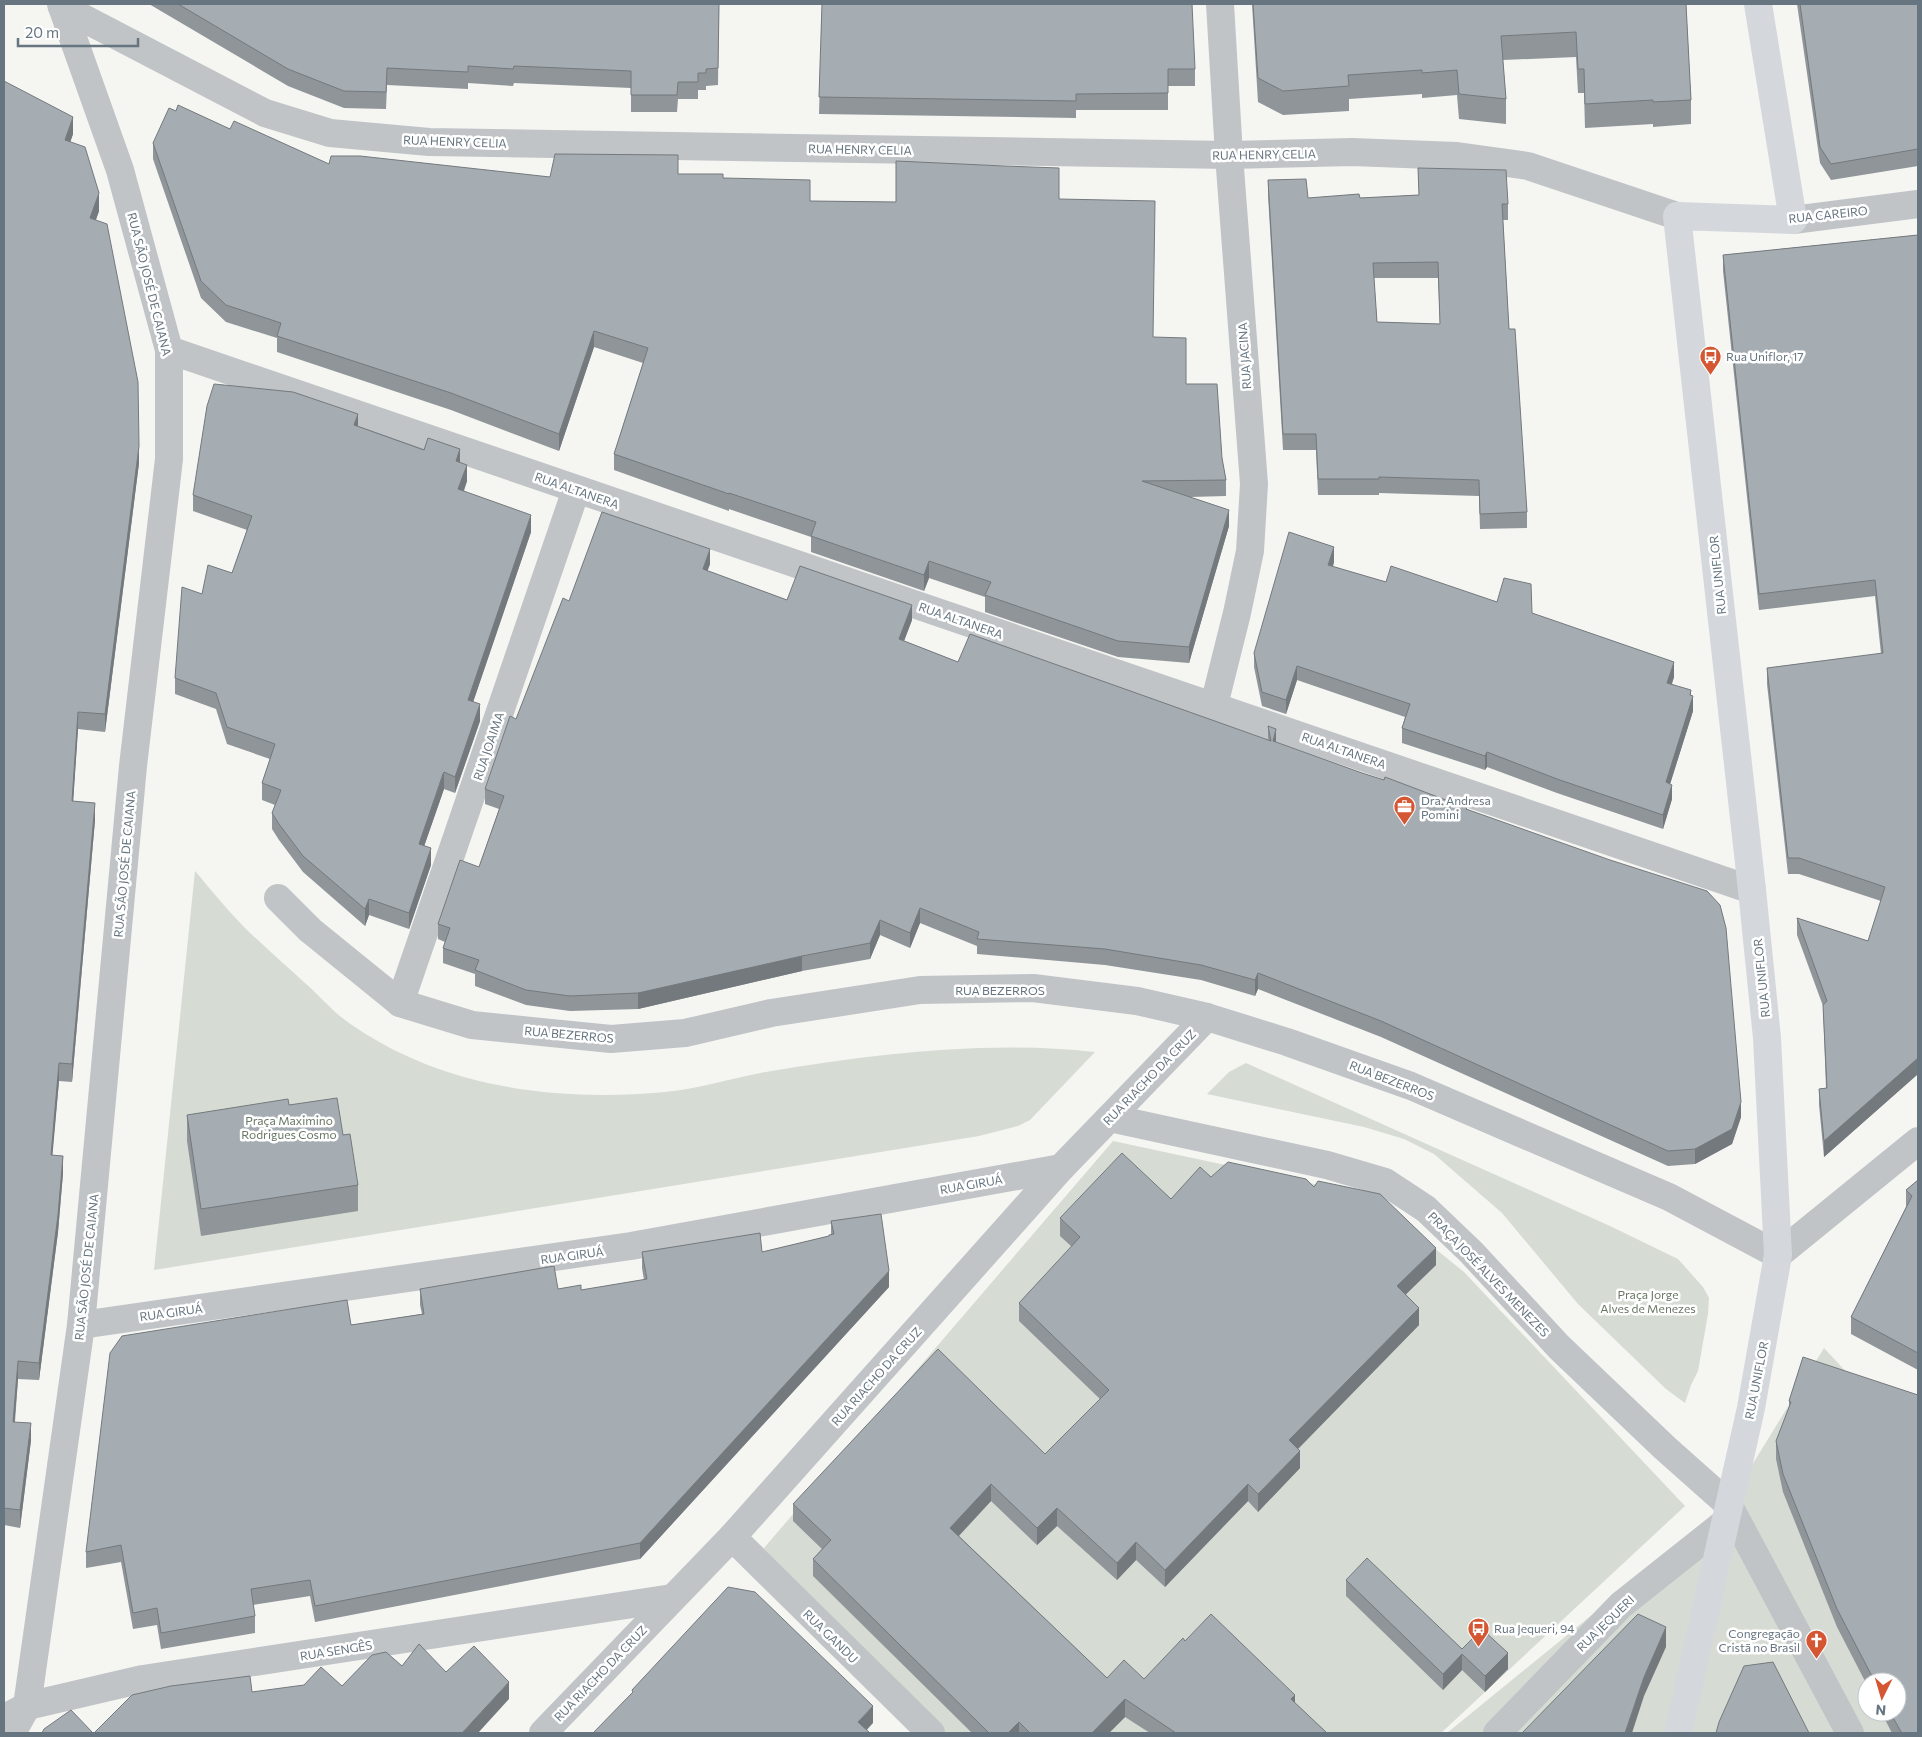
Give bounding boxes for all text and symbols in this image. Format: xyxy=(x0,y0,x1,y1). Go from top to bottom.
scale bar xyxy=(18,15,138,47)
text: 20 m xyxy=(25,23,59,41)
street label: RUA HENRY CELIA xyxy=(403,132,507,150)
street label: RUA HENRY CELIA xyxy=(808,141,912,157)
street label: RUA HENRY CELIA xyxy=(1212,146,1316,162)
street label: RUA CAREIRO xyxy=(1788,203,1868,225)
street label: RUA SÃO JOSÉ DE CAIANA xyxy=(124,211,175,357)
street label: RUA JACINA xyxy=(1235,322,1254,390)
bus stop icon: Rua Uniflor, 17 xyxy=(1698,344,1722,375)
place label: Rua Uniflor, 17 xyxy=(1726,349,1804,363)
street label: RUA ALTANERA xyxy=(533,469,621,511)
street label: RUA UNIFLOR xyxy=(1706,535,1728,615)
street label: RUA ALTANERA xyxy=(917,599,1005,641)
street label: RUA JOAIMA xyxy=(470,710,507,782)
street label: RUA ALTANERA xyxy=(1300,729,1388,771)
street label: RUA SÃO JOSÉ DE CAIANA xyxy=(111,790,138,938)
place label: Dra. Andresa Pomini xyxy=(1421,793,1491,821)
office icon: Dra. Andresa Pomini xyxy=(1393,795,1417,826)
street label: RUA UNIFLOR xyxy=(1750,938,1772,1018)
street label: RUA BEZERROS xyxy=(955,983,1045,997)
street label: RUA BEZERROS xyxy=(524,1023,614,1045)
street label: RUA RIACHO DA CRUZ xyxy=(1100,1026,1198,1128)
street label: RUA BEZERROS xyxy=(1348,1057,1436,1103)
park label: Praça Maximino Rodrigues Cosmo xyxy=(241,1113,337,1141)
street label: RUA GIRUÁ xyxy=(939,1172,1003,1196)
street label: RUA SÃO JOSÉ DE CAIANA xyxy=(71,1193,102,1341)
street label: PRAÇA JOSÉ ALVES MENEZES xyxy=(1425,1209,1552,1340)
street label: RUA GIRUÁ xyxy=(540,1244,604,1266)
park label: Praça Jorge Alves de Menezes xyxy=(1600,1287,1696,1315)
street label: RUA GIRUÁ xyxy=(139,1301,203,1323)
street label: RUA RIACHO DA CRUZ xyxy=(828,1324,924,1428)
street label: RUA UNIFLOR xyxy=(1742,1340,1770,1420)
street label: RUA JEQUERI xyxy=(1573,1592,1637,1655)
street label: RUA GANDU xyxy=(801,1606,861,1666)
bus stop icon: Rua Jequeri, 94 xyxy=(1466,1616,1490,1647)
place label: Rua Jequeri, 94 xyxy=(1494,1621,1575,1636)
street label: RUA RIACHO DA CRUZ xyxy=(551,1622,649,1724)
place label: Congregação Cristã no Brasil xyxy=(1718,1626,1800,1654)
church icon: Congregação Cristã no Brasil xyxy=(1804,1628,1828,1659)
street label: RUA SENGÊS xyxy=(299,1637,373,1663)
north arrow xyxy=(1857,1672,1907,1722)
text: N xyxy=(1875,1702,1887,1719)

